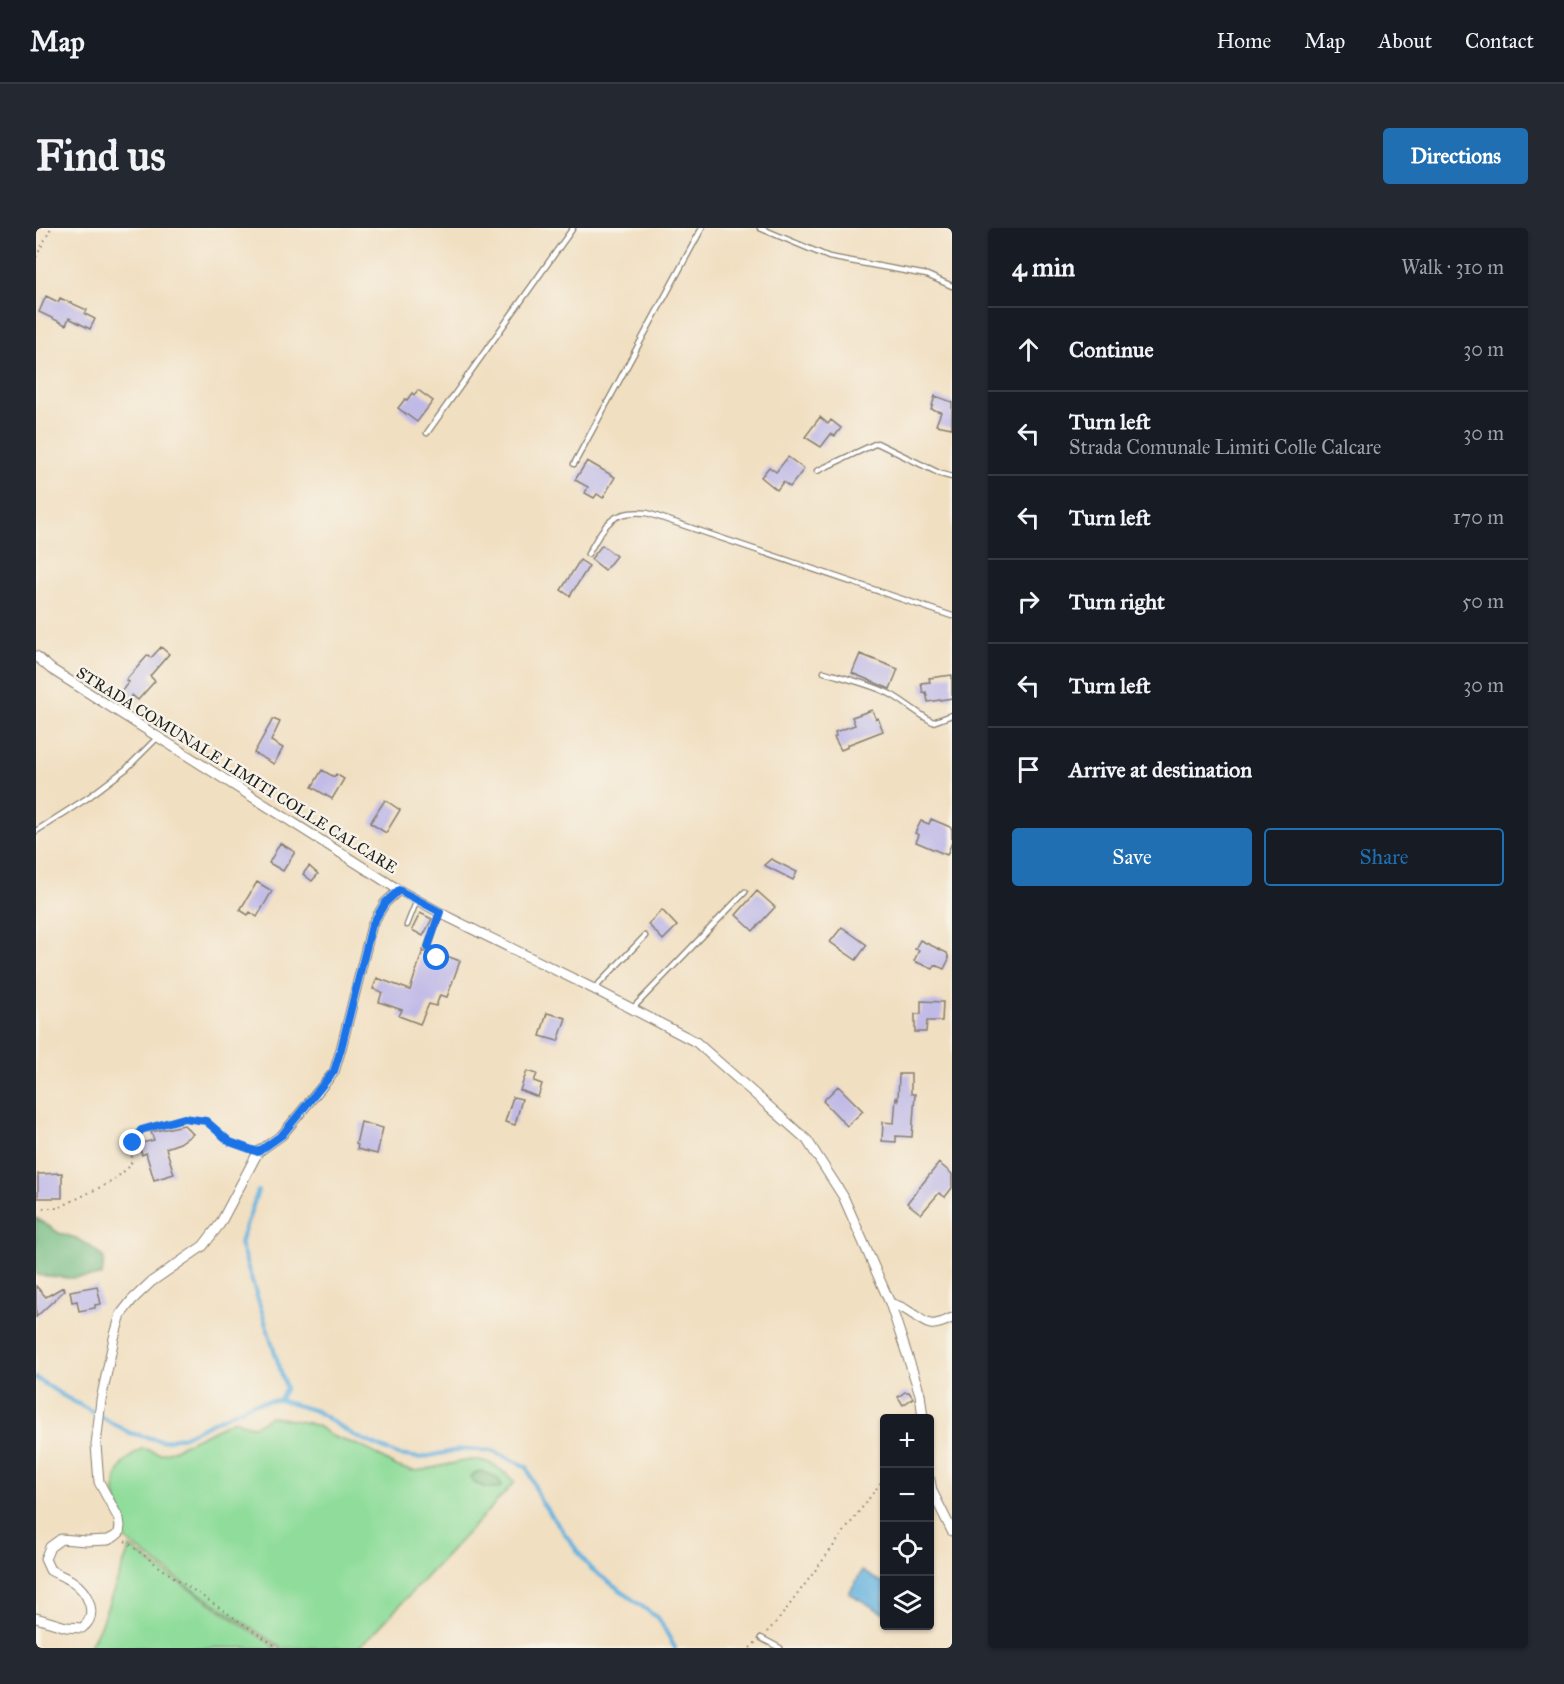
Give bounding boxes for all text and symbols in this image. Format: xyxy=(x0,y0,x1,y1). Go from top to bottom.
text: Map xyxy=(30,24,85,59)
text: Home xyxy=(1216,28,1271,54)
text: Map xyxy=(1304,28,1345,54)
text: About xyxy=(1378,28,1432,54)
text: Contact xyxy=(1465,28,1534,54)
button: Directions xyxy=(1383,128,1528,184)
text: Find us xyxy=(36,130,166,182)
text: 4 min xyxy=(1012,251,1075,283)
text: Walk · 310 m xyxy=(1401,255,1504,279)
icon: ahead xyxy=(1012,333,1045,366)
text: Continue xyxy=(1069,336,1154,363)
text: 30 m xyxy=(1463,337,1504,361)
text: Turn left xyxy=(1069,408,1151,435)
icon: left xyxy=(1012,417,1045,450)
text: 30 m xyxy=(1463,421,1504,445)
text: Strada Comunale Limiti Colle Calcare xyxy=(1069,435,1381,459)
icon: left xyxy=(1012,501,1045,534)
text: Turn left xyxy=(1069,504,1151,531)
text: 170 m xyxy=(1453,505,1504,529)
icon: right xyxy=(1012,585,1045,618)
text: Turn right xyxy=(1069,588,1165,615)
text: 50 m xyxy=(1462,589,1504,613)
street label: STRADA COMUNALE LIMITI COLLE CALCARE xyxy=(73,663,401,877)
icon: left xyxy=(1012,669,1045,702)
text: Turn left xyxy=(1069,672,1151,699)
text: 30 m xyxy=(1463,673,1504,697)
icon: arrive xyxy=(1012,753,1045,786)
text: Arrive at destination xyxy=(1069,756,1252,783)
button: Save xyxy=(1012,828,1252,886)
button: Share xyxy=(1264,828,1504,886)
route start xyxy=(423,944,449,970)
route end xyxy=(119,1129,145,1155)
map controls xyxy=(880,1414,934,1630)
button: + xyxy=(880,1414,934,1468)
button: − xyxy=(880,1468,934,1522)
button: locate xyxy=(880,1522,934,1576)
button: layers xyxy=(880,1576,934,1630)

